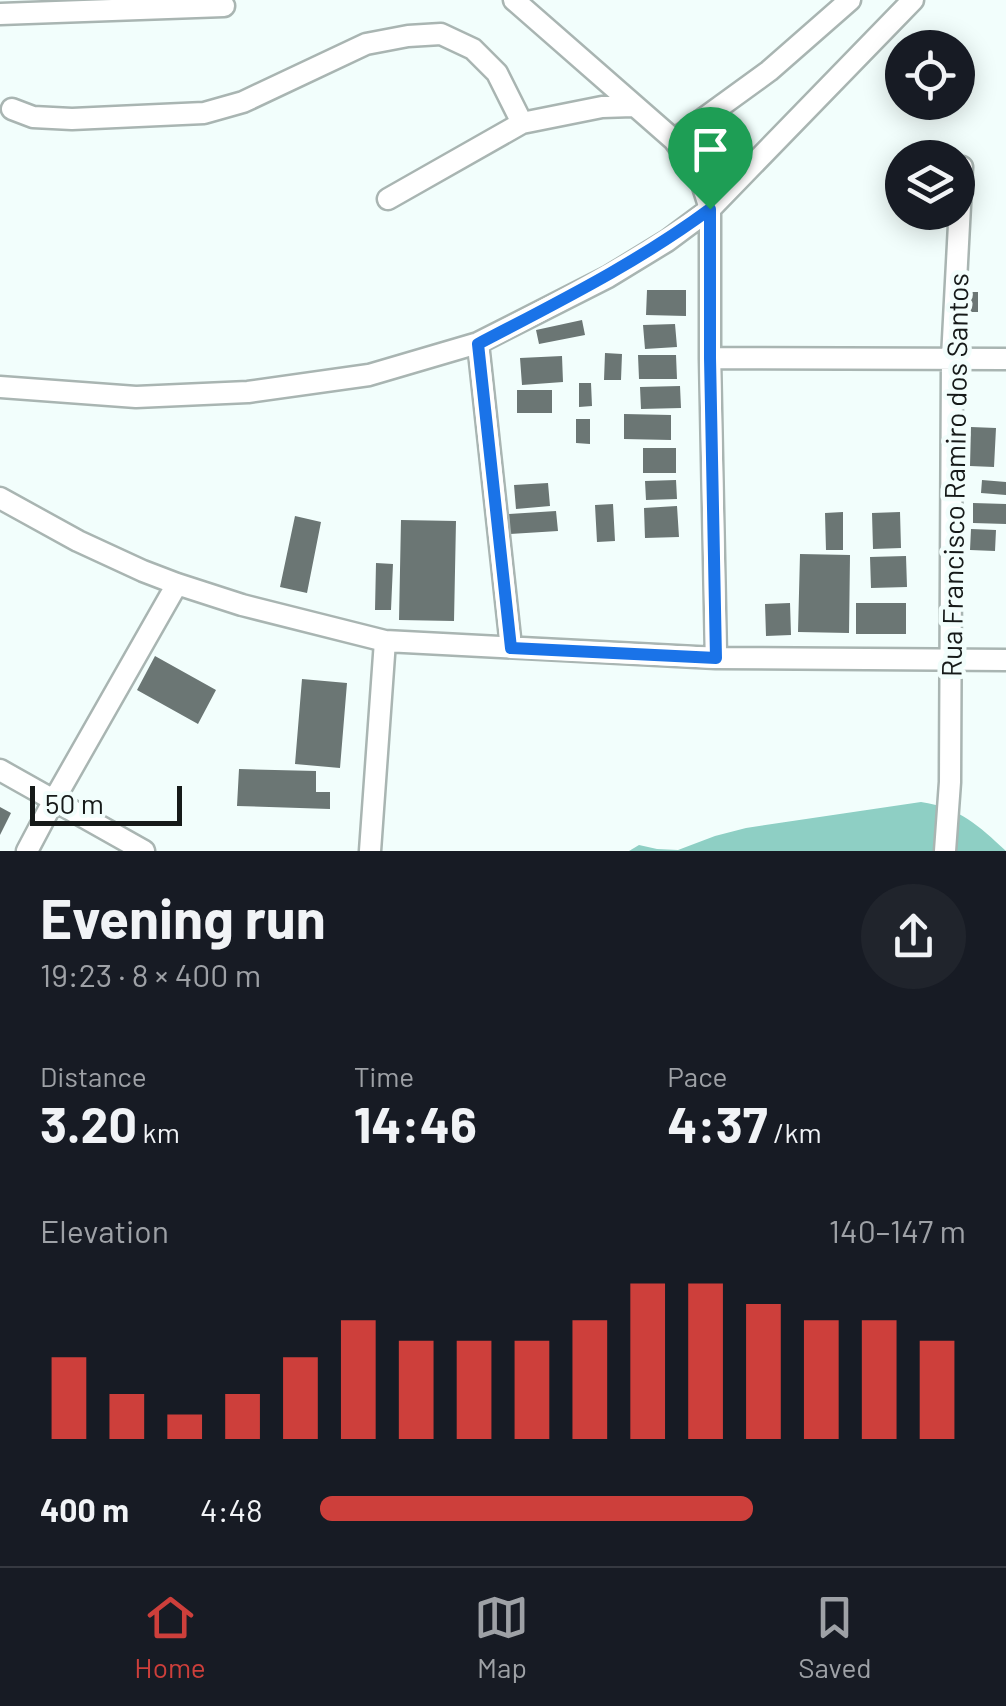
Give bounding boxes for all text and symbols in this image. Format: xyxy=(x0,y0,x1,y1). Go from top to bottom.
map controls xyxy=(885,30,975,230)
button: locate xyxy=(885,30,975,120)
pin xyxy=(668,107,753,210)
icon: arrive xyxy=(683,122,738,177)
button: layers xyxy=(885,140,975,230)
street label: Rua Francisco Ramiro dos Santos xyxy=(933,273,975,677)
scale bar xyxy=(30,781,182,826)
text: 50 m xyxy=(45,786,104,820)
text: Evening run xyxy=(40,884,326,950)
button: share xyxy=(861,884,966,989)
text: 19:23 · 8 × 400 m xyxy=(40,955,261,993)
text: Distance xyxy=(40,1059,147,1093)
text: Time xyxy=(354,1059,414,1093)
text: Pace xyxy=(667,1059,728,1093)
text: 3.20 xyxy=(40,1093,137,1153)
text: 14:46 xyxy=(354,1093,477,1153)
text: 4:37 xyxy=(667,1093,768,1153)
text: km xyxy=(137,1115,180,1149)
text: /km xyxy=(768,1115,822,1149)
text: Elevation xyxy=(40,1211,169,1249)
text: 140–147 m xyxy=(829,1211,966,1249)
text: 400 m xyxy=(40,1490,129,1528)
text: 4:48 xyxy=(200,1490,263,1528)
tab: Home xyxy=(134,1590,206,1684)
tab: Map xyxy=(474,1590,529,1684)
tab: Saved xyxy=(798,1590,872,1684)

